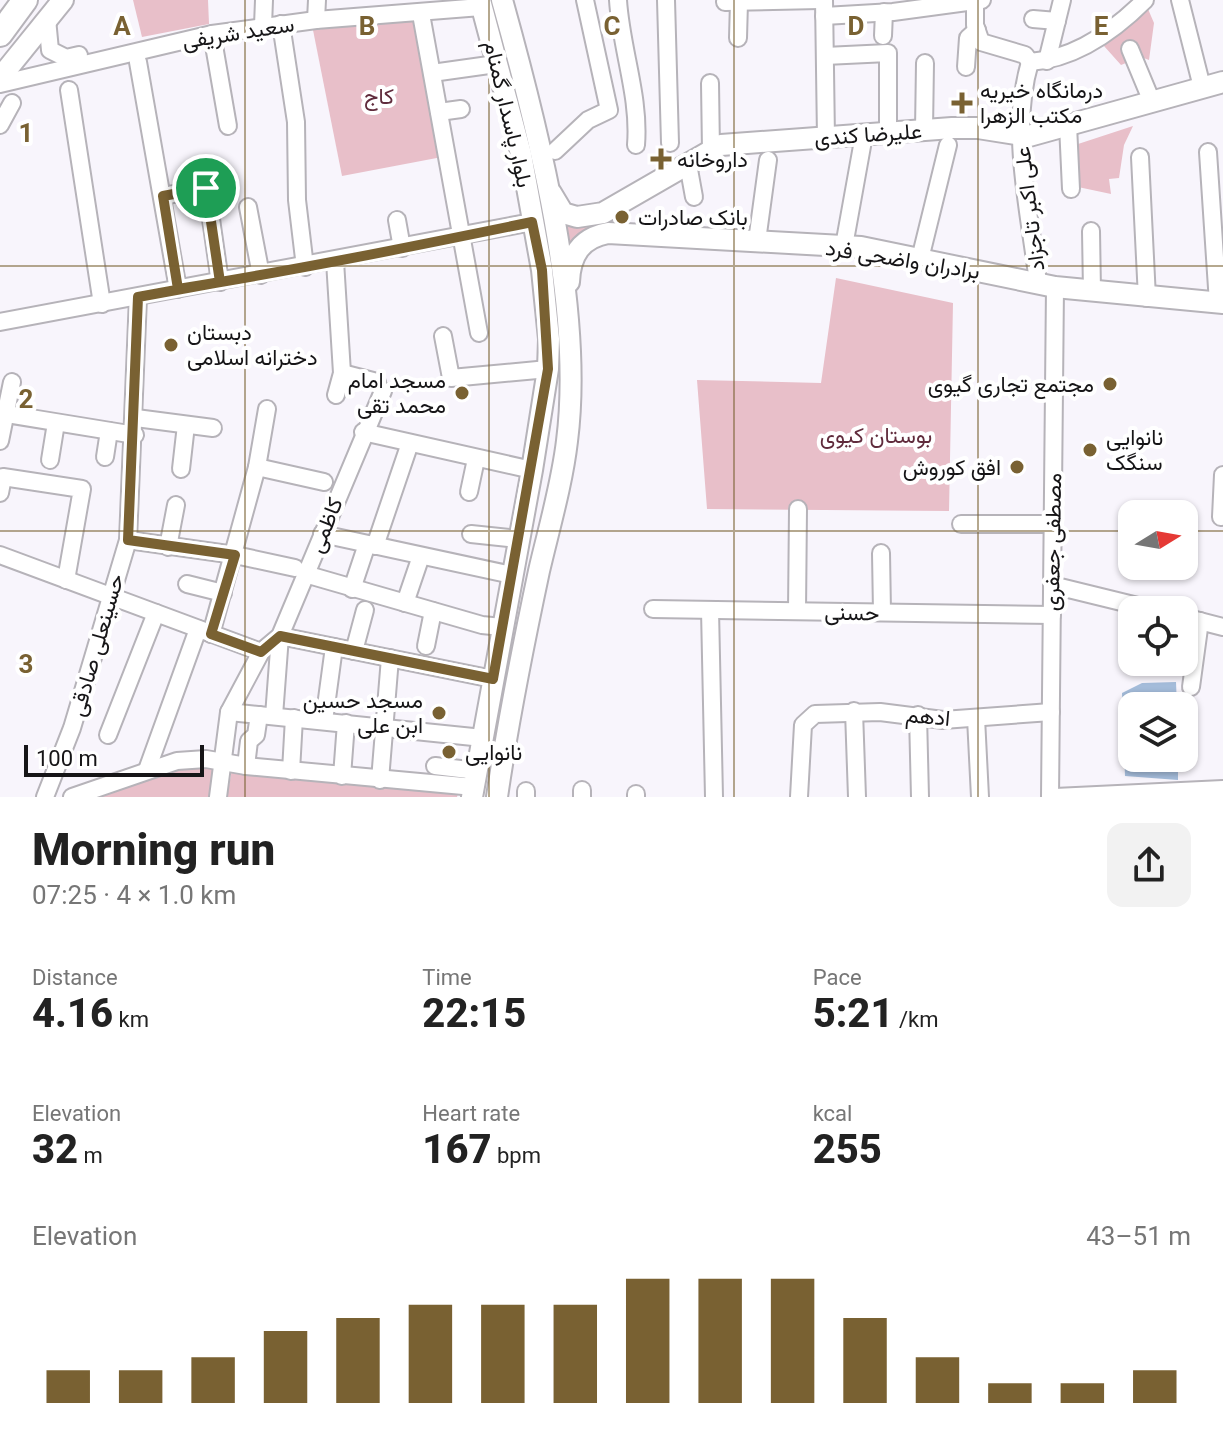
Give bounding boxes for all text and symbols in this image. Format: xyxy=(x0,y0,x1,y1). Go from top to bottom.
text: A xyxy=(113,11,131,41)
street label: سعید شریفی xyxy=(180,11,296,55)
text: B xyxy=(359,11,375,41)
text: C xyxy=(603,11,621,41)
text: D xyxy=(848,11,864,41)
text: E xyxy=(1094,11,1109,41)
street label: بلوار پاسدار گمنام xyxy=(478,38,538,190)
place label: درمانگاه خیریه مکتب الزهرا xyxy=(980,78,1103,129)
park label: کاج xyxy=(364,84,394,111)
marker: درمانگاه خیریه مکتب الزهرا xyxy=(951,92,973,114)
text: 1 xyxy=(19,118,33,148)
street label: علیرضا کندی xyxy=(813,118,923,152)
street label: علی اکبر تاجزاد xyxy=(1009,145,1051,273)
place label: داروخانه xyxy=(677,147,748,173)
marker: داروخانه xyxy=(652,150,670,168)
pin xyxy=(172,154,240,222)
icon: arrive xyxy=(184,166,228,210)
place label: بانک صادرات xyxy=(638,205,748,231)
marker: بانک صادرات xyxy=(613,208,631,226)
street label: برادران واضحی فرد xyxy=(824,235,982,285)
place label: دبستان دخترانه اسلامی xyxy=(187,320,318,371)
marker: دبستان دخترانه اسلامی xyxy=(162,336,180,354)
place label: مسجد امام محمد تقی xyxy=(348,368,446,419)
place label: مجتمع تجاری گیوی xyxy=(928,372,1094,399)
marker: مجتمع تجاری گیوی xyxy=(1101,375,1119,393)
text: 2 xyxy=(19,384,33,414)
marker: مسجد امام محمد تقی xyxy=(453,384,471,402)
park label: بوستان کیوی xyxy=(820,423,932,449)
place label: نانوایی سنگک xyxy=(1106,425,1163,475)
marker: نانوایی سنگک xyxy=(1081,441,1099,459)
place label: افق کوروش xyxy=(903,455,1001,481)
marker: افق کوروش xyxy=(1008,458,1026,476)
street label: مصطفی جعفری xyxy=(1039,473,1067,611)
street label: کاظمی xyxy=(303,494,349,557)
north arrow xyxy=(1118,500,1198,580)
map controls xyxy=(1118,500,1198,772)
street label: حسینعلی صادقی xyxy=(64,571,130,720)
button: locate xyxy=(1118,596,1198,676)
street label: حسنی xyxy=(824,600,880,626)
text: 3 xyxy=(19,649,33,679)
place label: مسجد حسین ابن علی xyxy=(303,688,423,739)
button: layers xyxy=(1118,692,1198,772)
street label: ادهم xyxy=(904,702,951,733)
marker: مسجد حسین ابن علی xyxy=(430,704,448,722)
place label: نانوایی xyxy=(465,740,522,766)
scale bar xyxy=(24,741,204,777)
marker: نانوایی xyxy=(440,743,458,761)
text: 100 m xyxy=(36,746,98,771)
button: share xyxy=(1107,823,1191,907)
text: Morning run xyxy=(32,824,275,876)
text: 07:25 · 4 × 1.0 km xyxy=(32,880,236,910)
text: Distance xyxy=(32,965,118,990)
text: Time xyxy=(422,965,472,990)
text: Pace xyxy=(813,965,862,990)
text: 4.16 xyxy=(32,990,113,1037)
text: 22:15 xyxy=(422,990,526,1037)
text: 5:21 xyxy=(813,990,894,1037)
text: km xyxy=(113,1007,149,1032)
text: /km xyxy=(894,1007,938,1032)
text: Elevation xyxy=(32,1101,121,1126)
text: Heart rate xyxy=(422,1101,520,1126)
text: kcal xyxy=(813,1101,852,1126)
text: 32 xyxy=(32,1126,78,1173)
text: 167 xyxy=(422,1126,492,1173)
text: 255 xyxy=(813,1126,882,1173)
text: m xyxy=(78,1143,103,1168)
text: bpm xyxy=(492,1143,541,1168)
text: Elevation xyxy=(32,1221,137,1251)
text: 43–51 m xyxy=(1086,1221,1191,1251)

